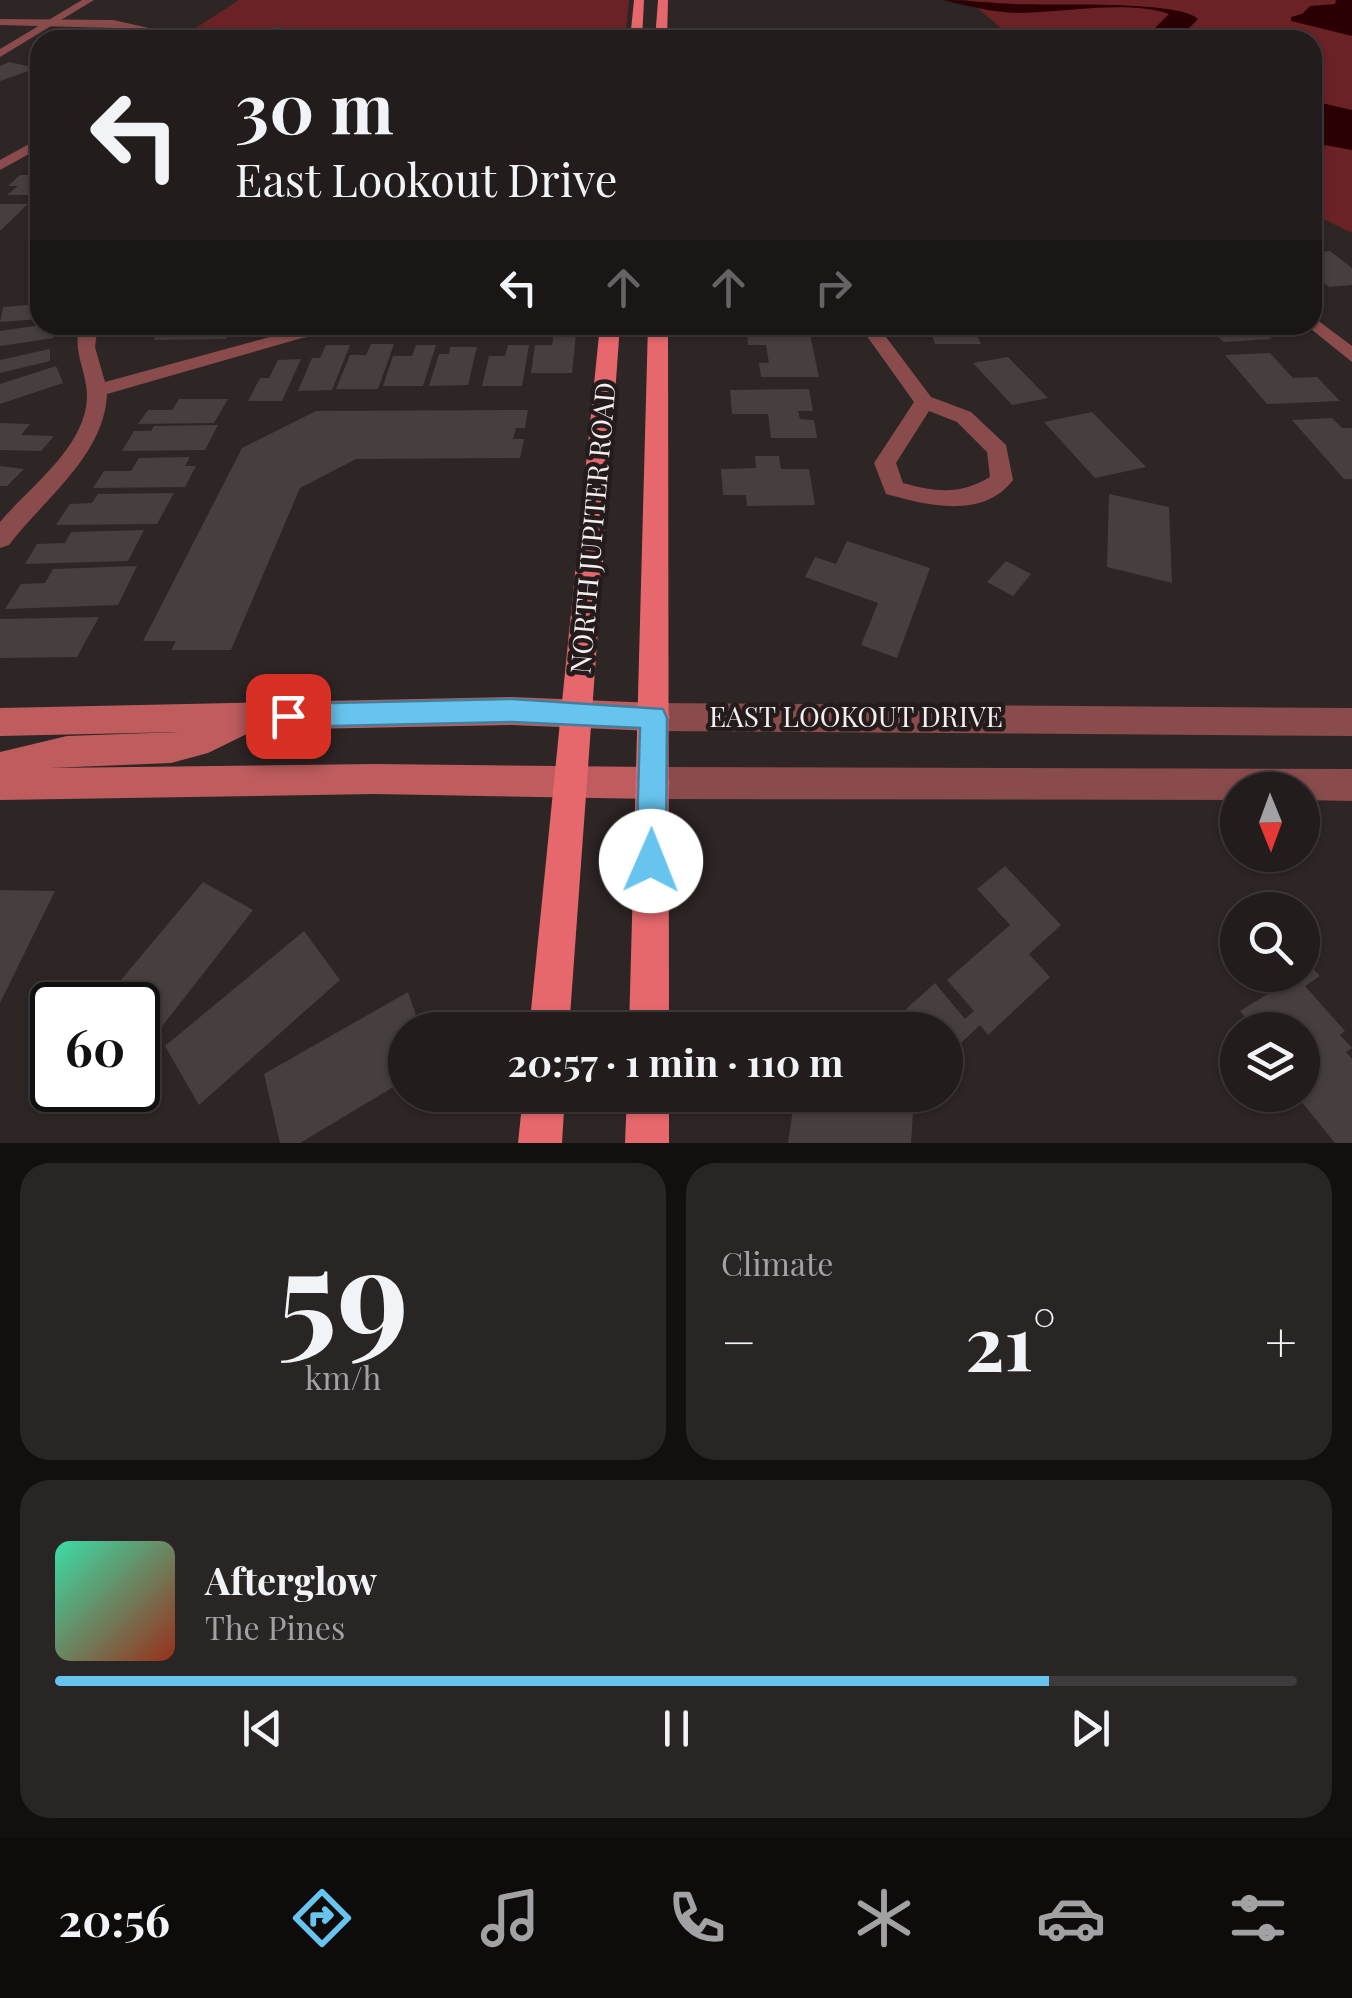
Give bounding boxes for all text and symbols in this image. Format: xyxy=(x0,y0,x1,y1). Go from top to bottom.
text: 30 m xyxy=(235,58,394,152)
icon: left xyxy=(70,70,200,200)
text: East Lookout Drive xyxy=(235,148,617,208)
icon: left xyxy=(491,260,546,315)
icon: ahead xyxy=(596,260,651,315)
icon: ahead xyxy=(701,260,756,315)
icon: right xyxy=(806,260,861,315)
street label: NORTH JUPITER ROAD xyxy=(560,380,623,675)
pin xyxy=(246,674,331,759)
icon: arrive xyxy=(261,689,316,744)
street label: EAST LOOKOUT DRIVE xyxy=(709,697,1003,734)
north arrow xyxy=(1220,772,1320,872)
map controls xyxy=(1220,772,1320,1112)
position arrow xyxy=(599,809,703,913)
button: search xyxy=(1220,892,1320,992)
speed limit sign: 60 xyxy=(30,982,160,1112)
button: layers xyxy=(1220,1012,1320,1112)
text: 20:57 · 1 min · 110 m xyxy=(508,1036,843,1087)
text: 59 xyxy=(277,1203,409,1377)
text: Climate xyxy=(721,1241,833,1284)
text: 21° xyxy=(965,1290,1056,1390)
text: − xyxy=(721,1303,757,1377)
text: + xyxy=(1265,1303,1297,1377)
text: km/h xyxy=(305,1355,381,1398)
text: Afterglow xyxy=(205,1554,377,1605)
text: The Pines xyxy=(205,1605,345,1648)
icon: previous xyxy=(235,1701,290,1756)
icon: pause xyxy=(649,1701,704,1756)
icon: next xyxy=(1063,1701,1118,1756)
icon: directions xyxy=(287,1883,357,1953)
icon: music xyxy=(475,1883,545,1953)
icon: phone xyxy=(662,1883,732,1953)
icon: climate xyxy=(849,1883,919,1953)
icon: car xyxy=(1036,1883,1106,1953)
icon: filters xyxy=(1223,1883,1293,1953)
text: 20:56 xyxy=(59,1888,170,1948)

